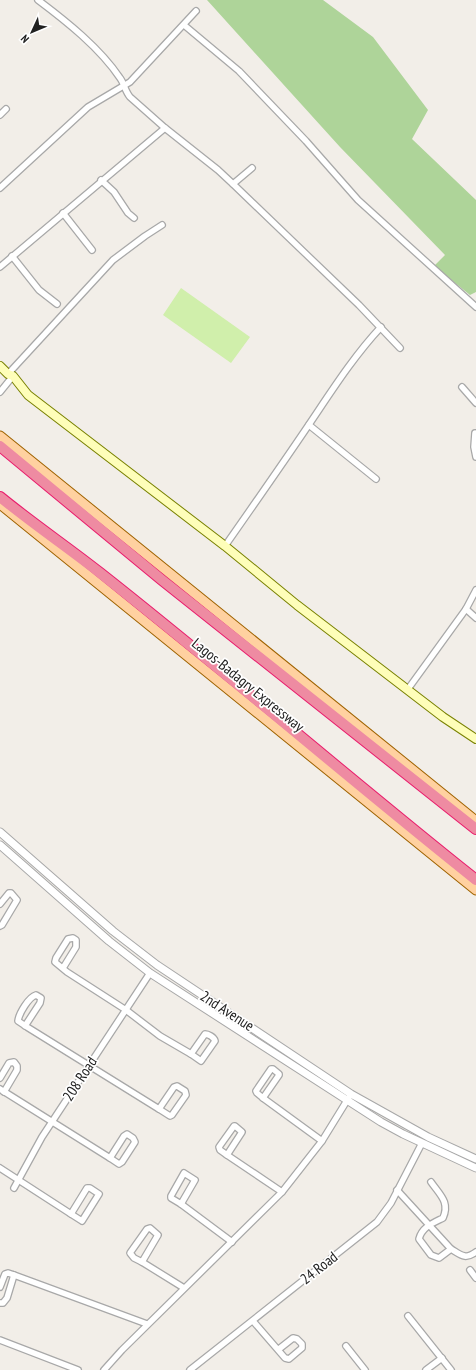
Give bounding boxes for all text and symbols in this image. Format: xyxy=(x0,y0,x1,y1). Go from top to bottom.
north arrow xyxy=(12,12,52,52)
text: N xyxy=(18,32,32,46)
street label: Lagos-Badagry Expressway xyxy=(188,633,309,736)
street label: 2nd Avenue xyxy=(197,986,258,1035)
street label: 208 Road xyxy=(58,1053,101,1104)
street label: 24 Road xyxy=(296,1247,341,1288)

